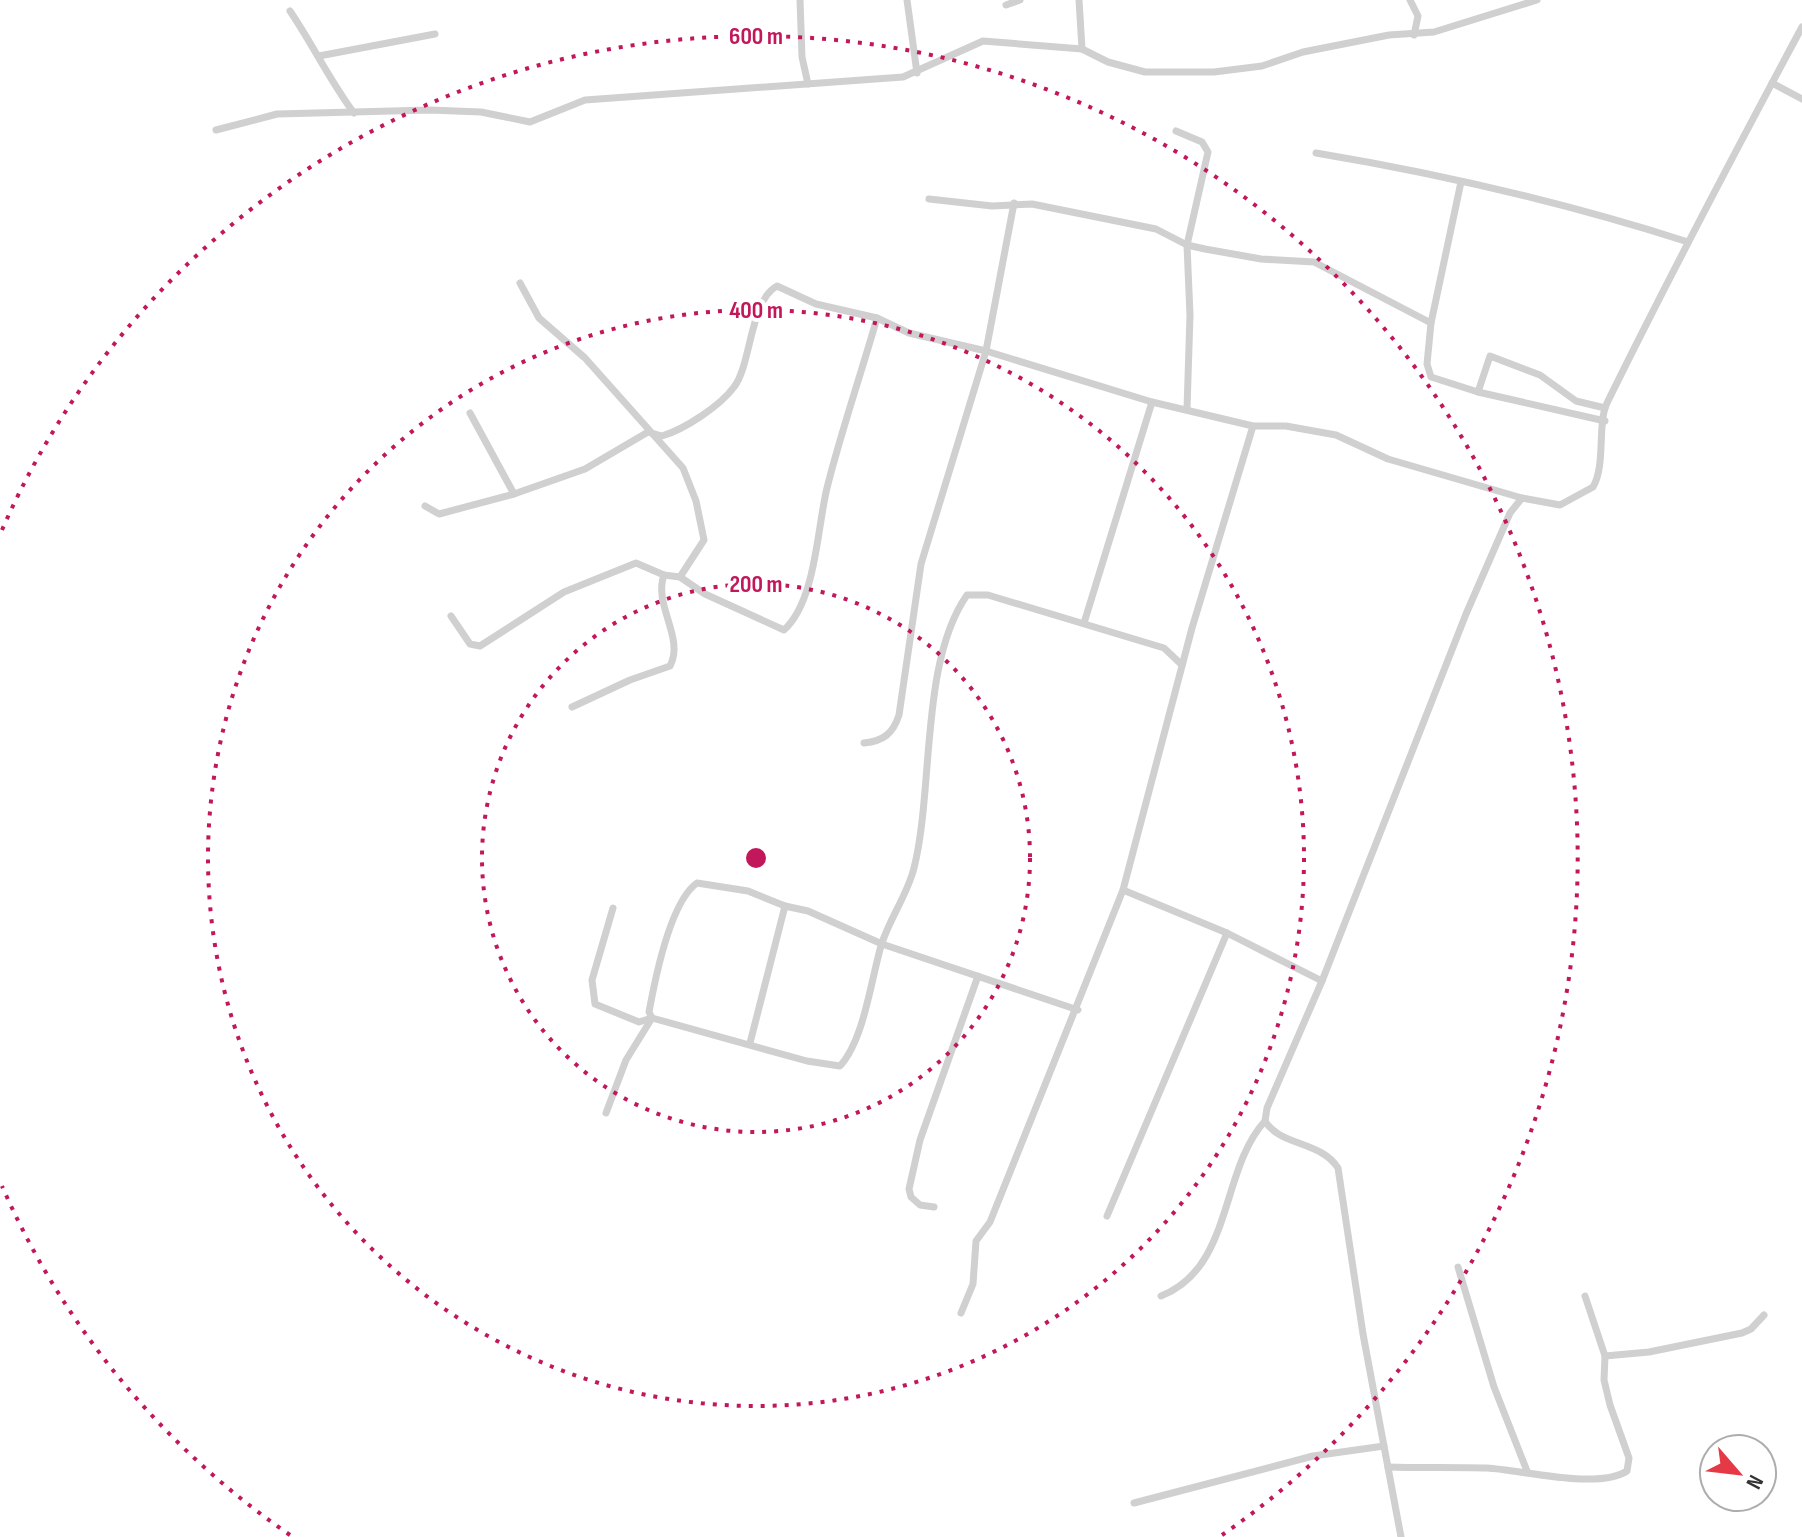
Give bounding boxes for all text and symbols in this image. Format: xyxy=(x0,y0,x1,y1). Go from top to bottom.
text: 600 m xyxy=(729,22,783,51)
text: 400 m xyxy=(729,296,783,325)
text: 200 m xyxy=(729,570,783,599)
centre of rings xyxy=(742,844,770,872)
north arrow xyxy=(1698,1433,1778,1513)
text: N xyxy=(1740,1470,1769,1493)

